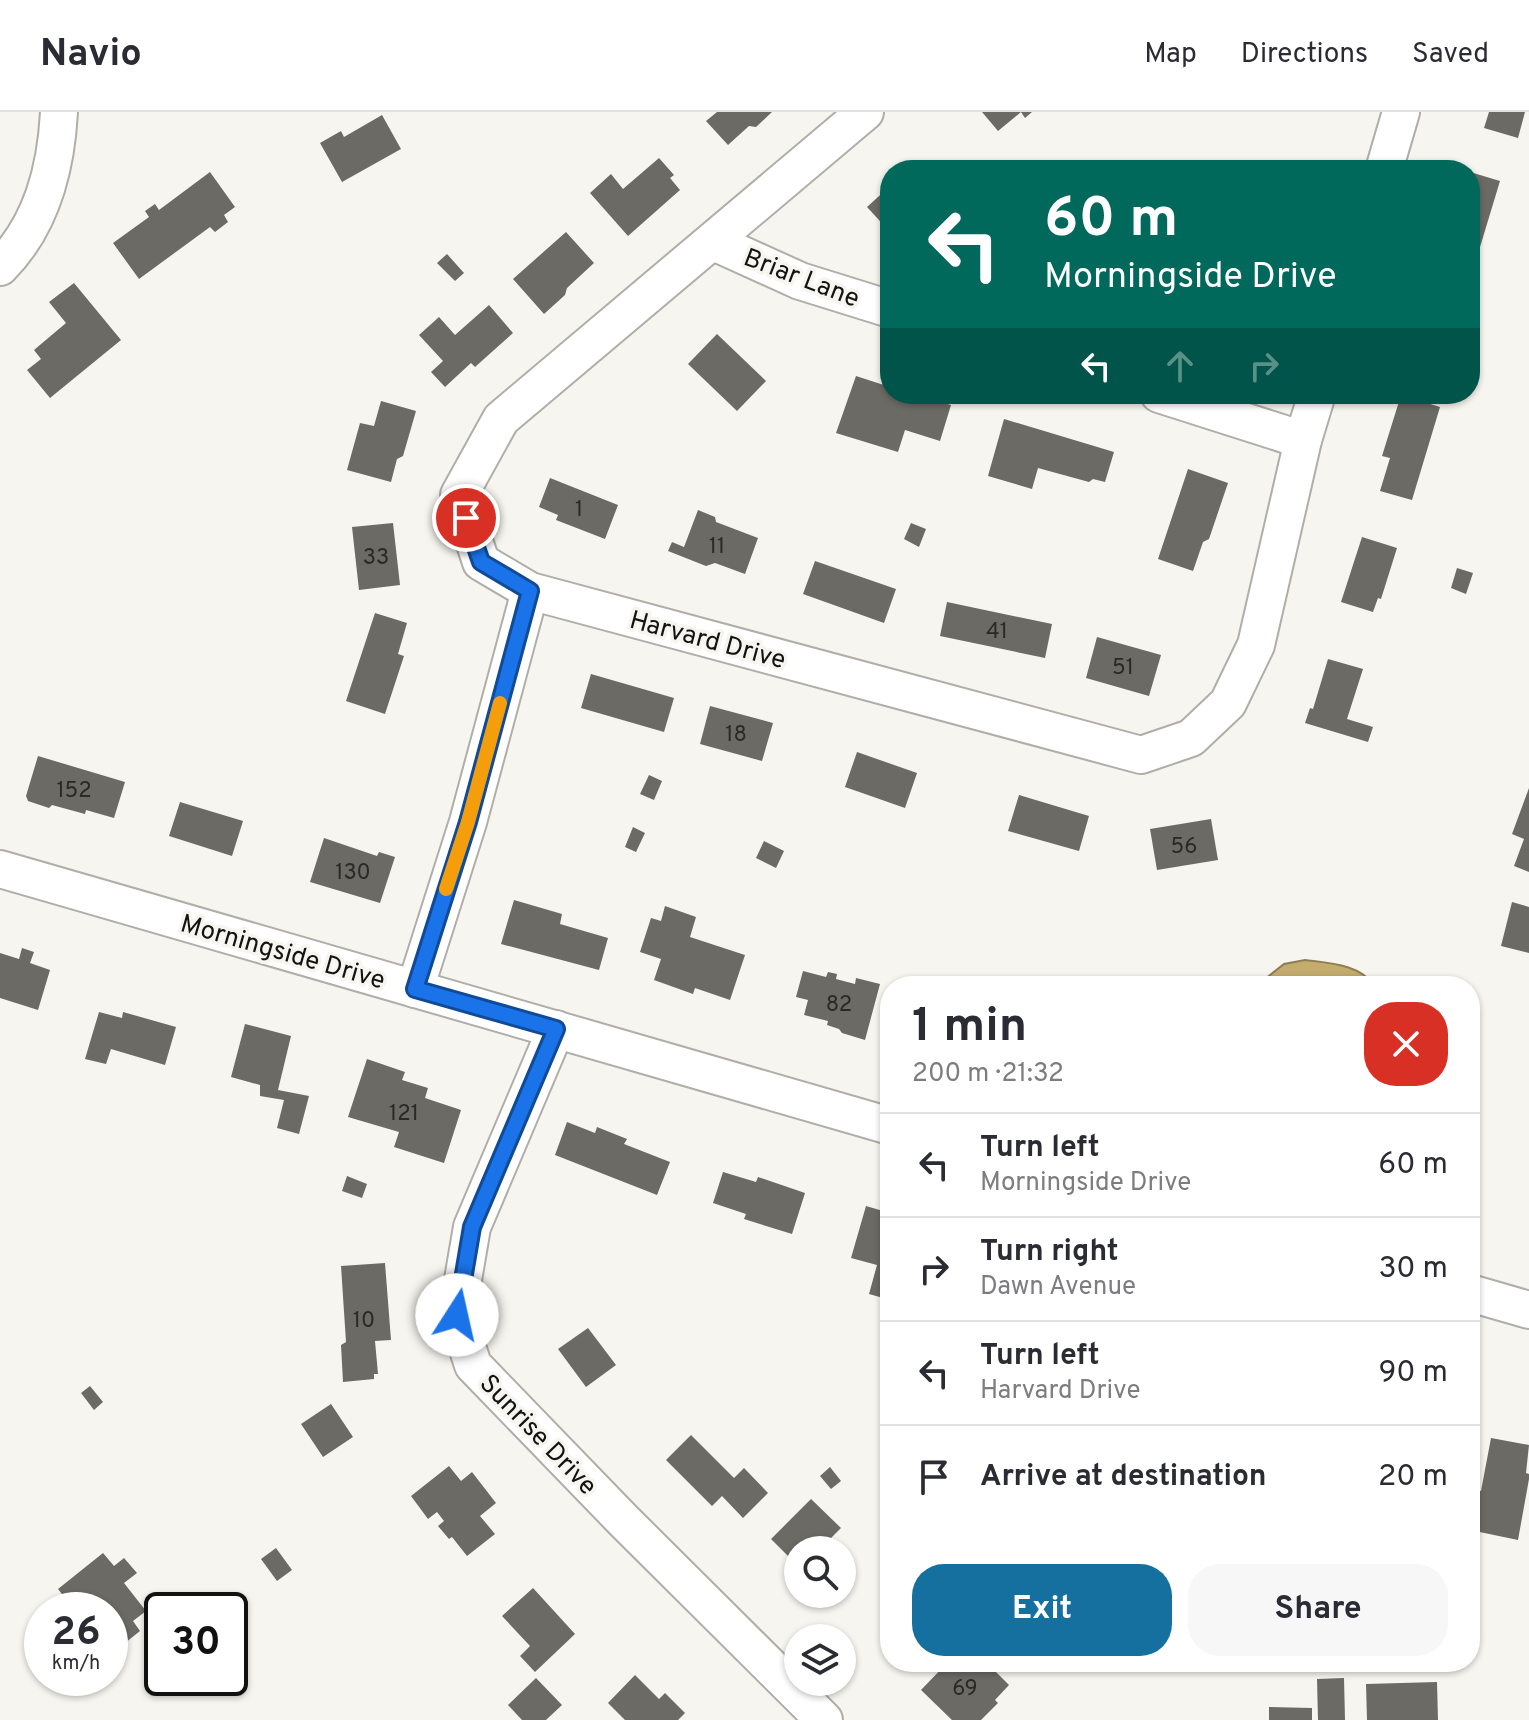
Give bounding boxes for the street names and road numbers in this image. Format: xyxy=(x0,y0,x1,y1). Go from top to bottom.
street label: Briar Lane xyxy=(738,242,864,317)
street label: Harvard Drive xyxy=(626,605,789,678)
street label: Morningside Drive xyxy=(176,908,388,998)
street label: Sunrise Drive xyxy=(471,1368,603,1503)

